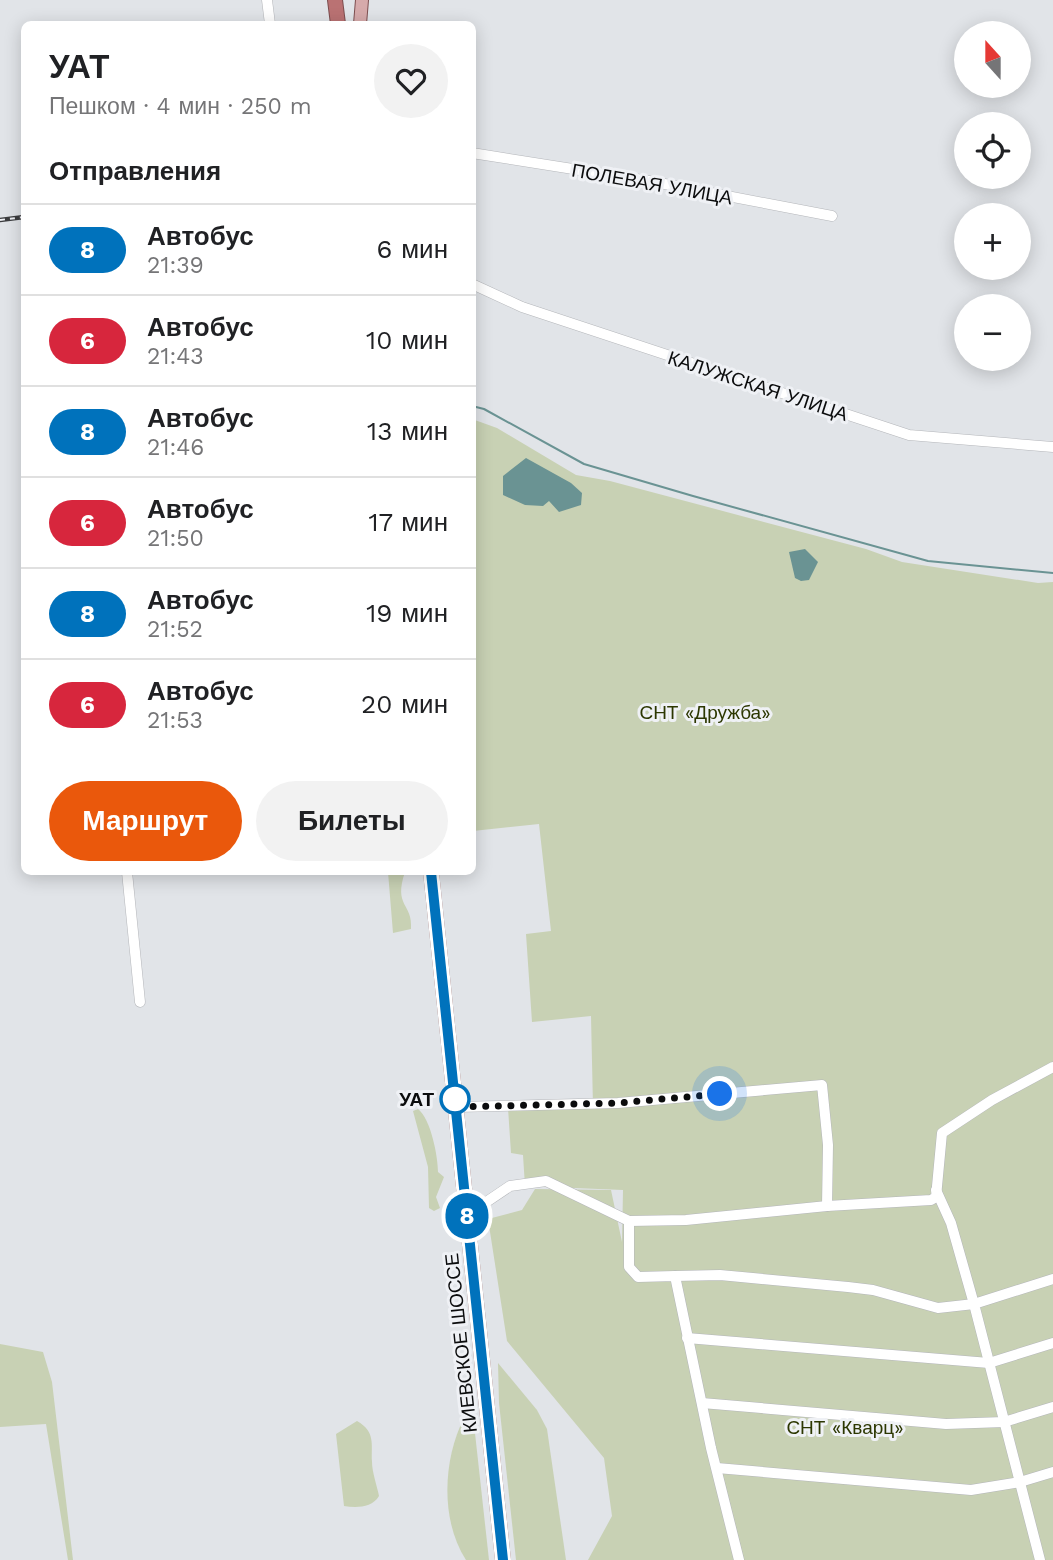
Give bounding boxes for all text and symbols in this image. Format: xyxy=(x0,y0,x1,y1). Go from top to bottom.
north arrow xyxy=(954,21,1031,98)
map controls xyxy=(954,21,1031,371)
button: heart xyxy=(374,44,448,118)
text: УАТ xyxy=(49,47,109,86)
text: Пешком · 4 мин · 250 m xyxy=(49,93,312,120)
button: locate xyxy=(954,112,1031,189)
text: Отправления xyxy=(49,156,221,186)
street label: ПОЛЕВАЯ УЛИЦА xyxy=(570,159,734,209)
button: + xyxy=(954,203,1031,280)
text: Автобус xyxy=(147,221,254,251)
text: 6 мин xyxy=(377,234,448,264)
text: 8 xyxy=(80,236,95,264)
text: 21:39 xyxy=(147,252,204,279)
button: − xyxy=(954,294,1031,371)
text: Автобус xyxy=(147,312,254,342)
text: 10 мин xyxy=(366,325,448,355)
text: 6 xyxy=(80,327,95,355)
text: 21:43 xyxy=(147,343,204,370)
street label: КАЛУЖСКАЯ УЛИЦА xyxy=(665,346,851,426)
text: Автобус xyxy=(147,403,254,433)
text: 13 мин xyxy=(367,416,448,446)
text: 8 xyxy=(80,418,95,446)
text: 21:46 xyxy=(147,434,204,461)
text: Автобус xyxy=(147,494,254,524)
text: 17 мин xyxy=(368,507,448,537)
text: 6 xyxy=(80,509,95,537)
text: 21:50 xyxy=(147,525,204,552)
text: Автобус xyxy=(147,585,254,615)
text: 19 мин xyxy=(366,598,448,628)
text: 8 xyxy=(80,600,95,628)
text: 21:52 xyxy=(147,616,203,643)
text: Автобус xyxy=(147,676,254,706)
text: 20 мин xyxy=(361,689,448,719)
text: 6 xyxy=(80,691,95,719)
park label: СНТ «Дружба» xyxy=(639,701,771,724)
text: 21:53 xyxy=(147,707,203,734)
button: Маршрут xyxy=(49,781,242,861)
button: Билеты xyxy=(256,781,448,861)
your location xyxy=(702,1076,737,1111)
marker: УАТ xyxy=(440,1084,470,1114)
place label: УАТ xyxy=(399,1088,434,1111)
line badge: 8 xyxy=(444,1193,490,1239)
text: 8 xyxy=(459,1202,475,1230)
street label: КИЕВСКОЕ ШОССЕ xyxy=(440,1252,482,1434)
park label: СНТ «Кварц» xyxy=(786,1416,904,1439)

